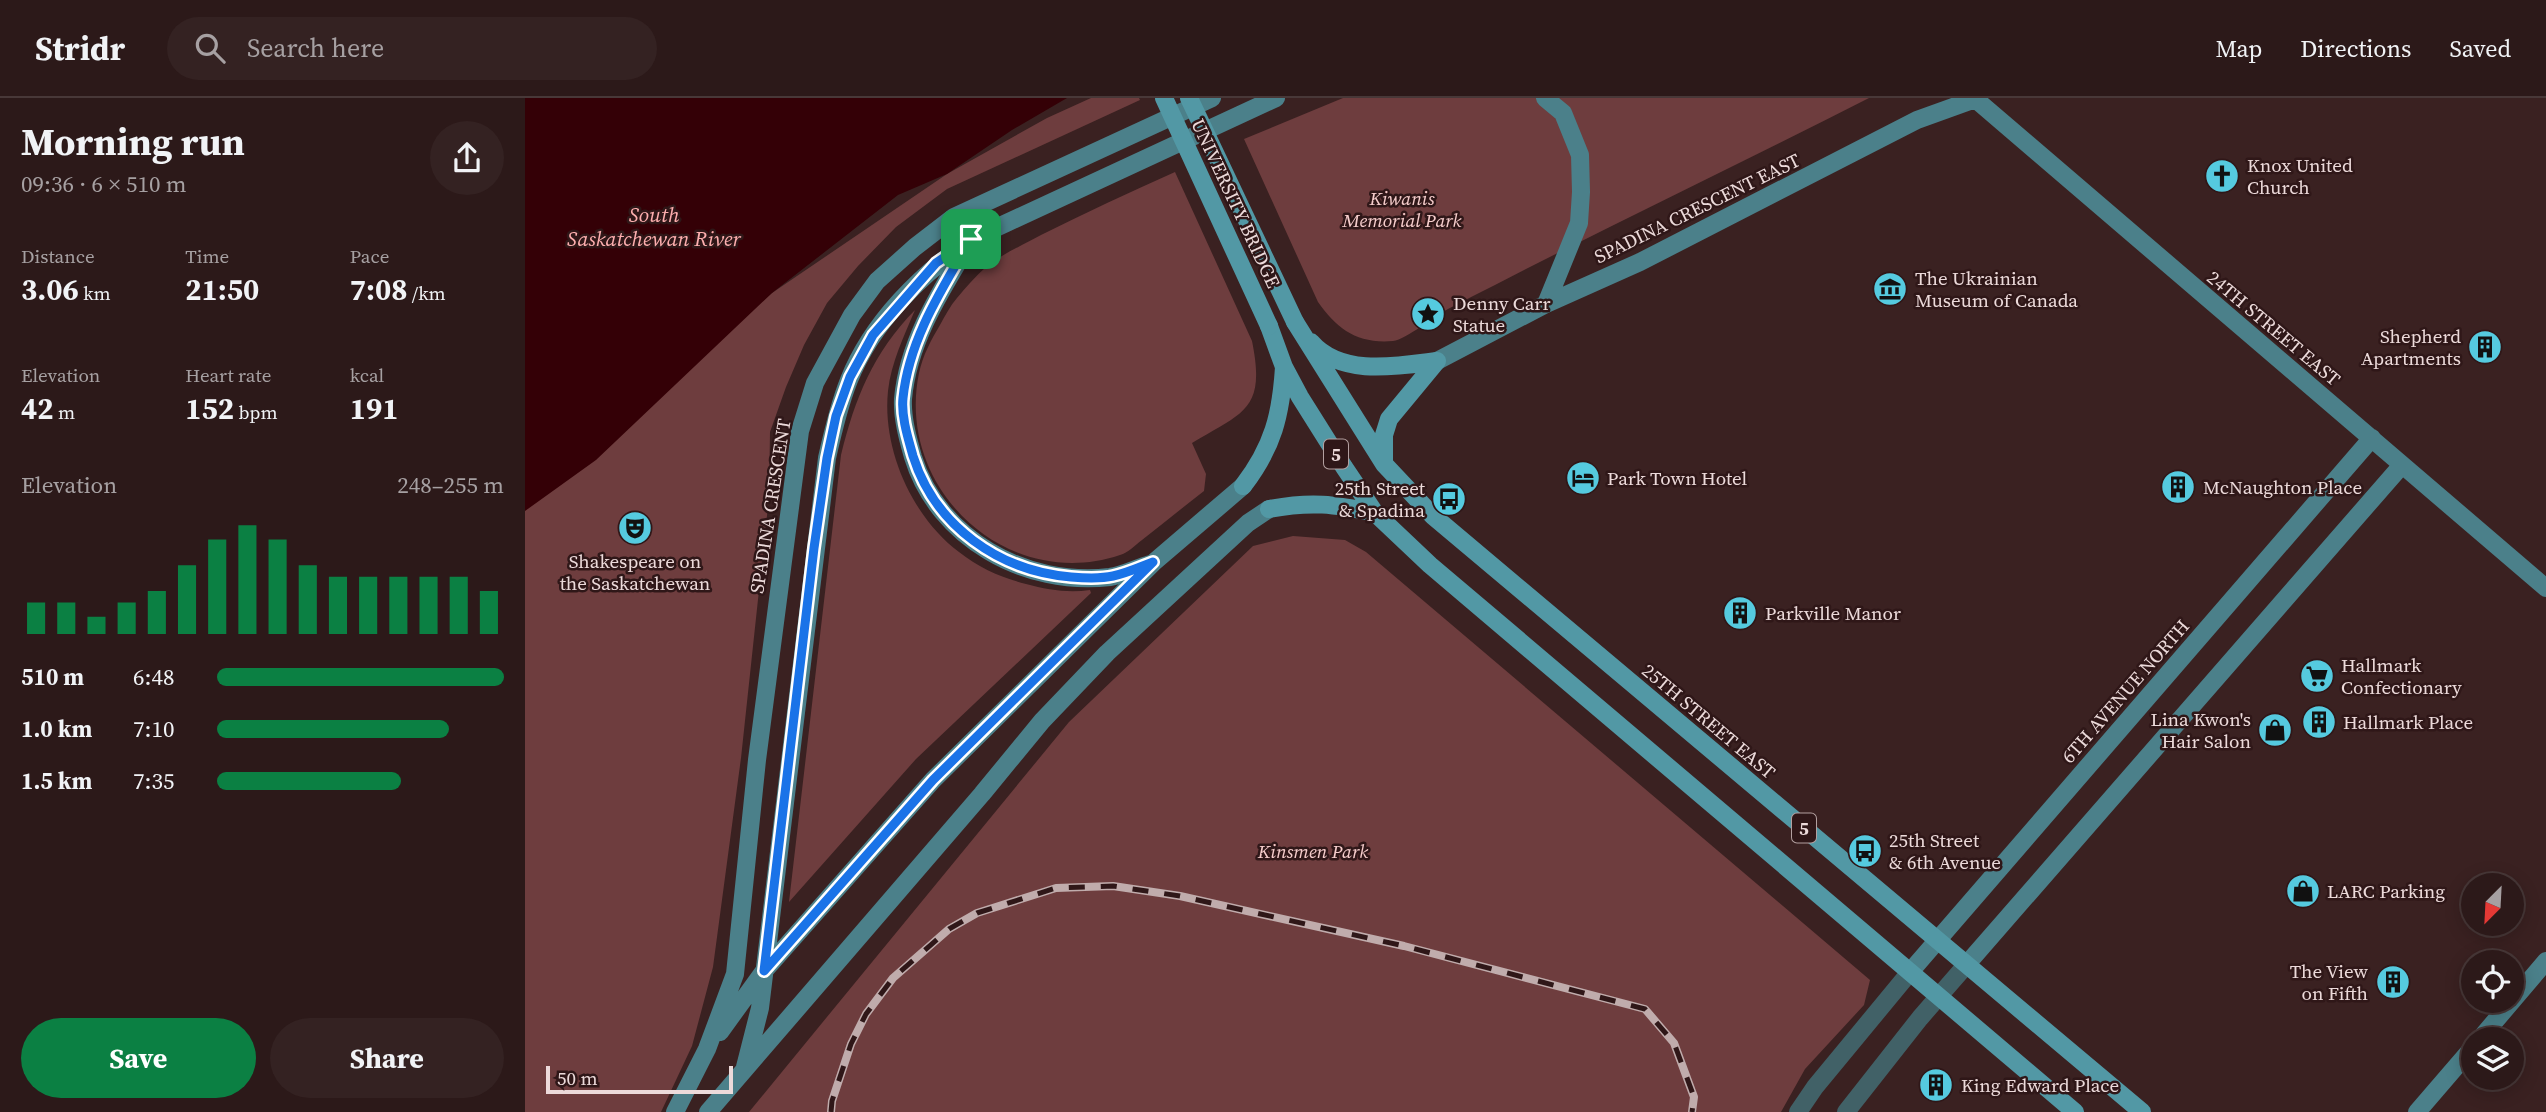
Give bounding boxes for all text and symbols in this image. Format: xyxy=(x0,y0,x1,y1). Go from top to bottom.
search box xyxy=(167,17,657,80)
text: Stridr xyxy=(35,26,125,71)
icon: search xyxy=(191,29,229,67)
text: Search here xyxy=(247,30,384,66)
text: Map xyxy=(2215,32,2262,65)
text: Directions xyxy=(2300,32,2411,65)
text: Saved xyxy=(2449,32,2511,65)
street label: UNIVERSITY BRIDGE xyxy=(1185,114,1287,292)
text: Morning run xyxy=(21,116,245,168)
button: share xyxy=(430,121,504,195)
street label: SPADINA CRESCENT EAST xyxy=(1590,147,1805,269)
place label: Knox United Church xyxy=(2247,152,2353,200)
church icon: Knox United Church xyxy=(2203,157,2241,195)
text: 09:36 · 6 × 510 m xyxy=(21,168,187,200)
park label: Kiwanis Memorial Park xyxy=(1341,185,1462,233)
water label: South Saskatchewan River xyxy=(567,200,741,253)
pin xyxy=(941,209,1001,269)
icon: arrive xyxy=(952,220,990,258)
text: Distance xyxy=(21,243,95,269)
text: Time xyxy=(185,243,229,269)
text: Pace xyxy=(350,243,389,269)
street label: 24TH STREET EAST xyxy=(2202,264,2347,392)
place label: The Ukrainian Museum of Canada xyxy=(1915,265,2078,313)
text: 3.06 xyxy=(21,269,79,310)
text: 21:50 xyxy=(185,269,259,310)
text: 7:08 xyxy=(350,269,407,310)
museum icon: The Ukrainian Museum of Canada xyxy=(1871,270,1909,308)
text: km xyxy=(79,280,111,306)
text: /km xyxy=(407,280,446,306)
place label: Denny Carr Statue xyxy=(1453,290,1550,338)
place icon: Denny Carr Statue xyxy=(1409,295,1447,333)
place label: Shepherd Apartments xyxy=(2361,323,2461,371)
building icon: Shepherd Apartments xyxy=(2466,328,2504,366)
text: Elevation xyxy=(21,362,100,388)
text: Heart rate xyxy=(185,362,271,388)
text: kcal xyxy=(350,362,384,388)
text: 42 xyxy=(21,388,54,429)
text: 152 xyxy=(185,388,234,429)
text: 191 xyxy=(350,388,398,429)
text: m xyxy=(54,399,75,425)
text: bpm xyxy=(234,399,278,425)
street label: SPADINA CRESCENT xyxy=(743,416,797,595)
road number: 5 xyxy=(1324,440,1348,468)
hotel icon: Park Town Hotel xyxy=(1564,459,1602,497)
place label: Park Town Hotel xyxy=(1607,465,1748,491)
building icon: McNaughton Place xyxy=(2159,468,2197,506)
text: Elevation xyxy=(21,469,117,501)
text: 248–255 m xyxy=(397,469,504,501)
place label: McNaughton Place xyxy=(2203,474,2362,500)
place label: 25th Street & Spadina xyxy=(1335,475,1426,523)
bus stop icon: 25th Street & Spadina xyxy=(1430,480,1468,518)
theatre icon: Shakespeare on the Saskatchewan xyxy=(616,509,654,547)
place label: Shakespeare on the Saskatchewan xyxy=(560,548,710,596)
building icon: Parkville Manor xyxy=(1721,594,1759,632)
place label: Parkville Manor xyxy=(1765,600,1901,626)
street label: 6TH AVENUE NORTH xyxy=(2055,613,2195,769)
place label: Hallmark Confectionary xyxy=(2341,652,2462,700)
street label: 25TH STREET EAST xyxy=(1637,657,1782,785)
supermarket icon: Hallmark Confectionary xyxy=(2298,657,2336,695)
text: 510 m xyxy=(21,661,84,693)
text: 6:48 xyxy=(133,661,174,693)
building icon: Hallmark Place xyxy=(2300,703,2338,741)
place label: Lina Kwon's Hair Salon xyxy=(2151,706,2251,754)
place label: Hallmark Place xyxy=(2343,709,2473,735)
shop icon: Lina Kwon's Hair Salon xyxy=(2256,711,2294,749)
text: 1.0 km xyxy=(21,713,92,745)
text: 7:10 xyxy=(133,713,174,745)
text: 1.5 km xyxy=(21,765,92,797)
text: 7:35 xyxy=(133,765,174,797)
road number: 5 xyxy=(1792,814,1816,842)
place label: 25th Street & 6th Avenue xyxy=(1889,827,2001,875)
bus stop icon: 25th Street & 6th Avenue xyxy=(1846,832,1884,870)
park label: Kinsmen Park xyxy=(1257,838,1368,864)
shop icon: LARC Parking xyxy=(2284,872,2322,910)
north arrow xyxy=(2461,873,2523,936)
map controls xyxy=(2461,873,2524,1090)
place label: LARC Parking xyxy=(2327,878,2445,904)
button: locate xyxy=(2461,950,2524,1013)
place label: The View on Fifth xyxy=(2290,958,2368,1006)
building icon: The View on Fifth xyxy=(2374,963,2412,1001)
button: Save xyxy=(21,1018,256,1098)
button: Share xyxy=(270,1018,504,1098)
button: layers xyxy=(2461,1027,2524,1090)
scale bar xyxy=(546,1063,733,1095)
text: 50 m xyxy=(557,1065,598,1091)
building icon: King Edward Place xyxy=(1917,1066,1955,1104)
place label: King Edward Place xyxy=(1961,1072,2119,1098)

